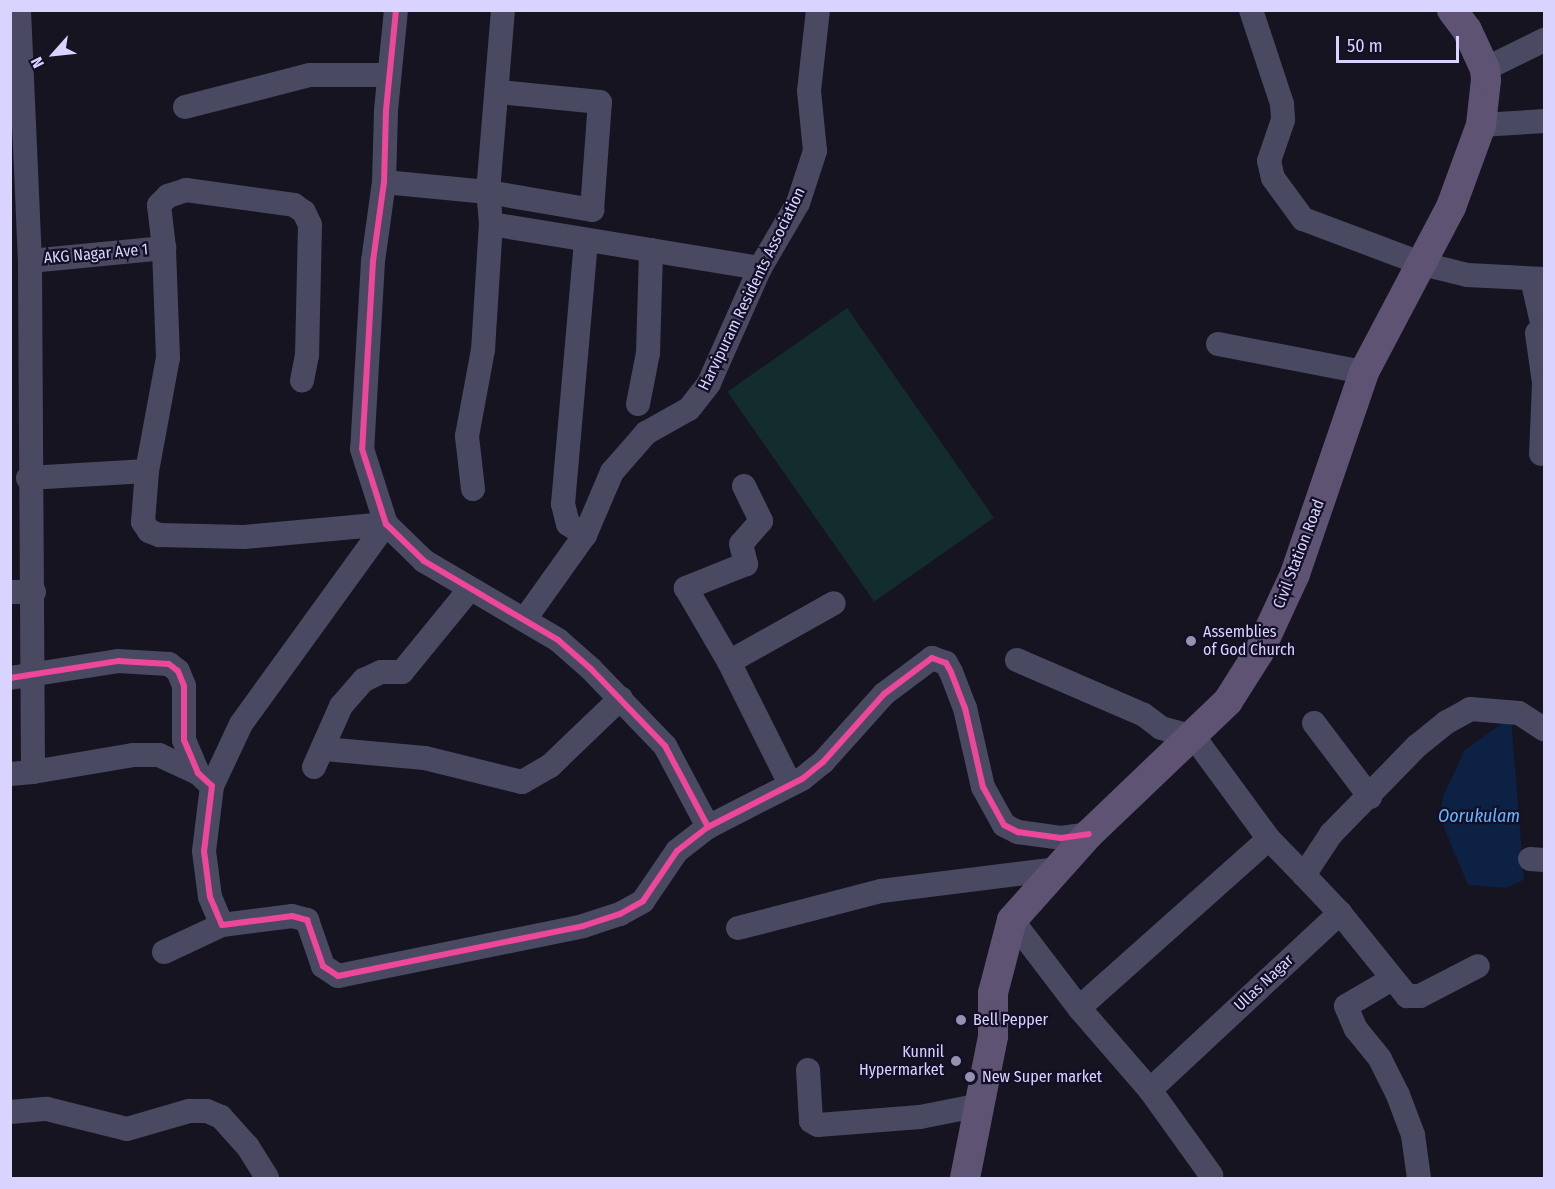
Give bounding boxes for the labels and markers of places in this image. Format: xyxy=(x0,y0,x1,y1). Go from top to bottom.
place label: Assemblies of God Church xyxy=(1203,622,1295,660)
marker: Assemblies of God Church xyxy=(1184,634,1198,648)
place label: Bell Pepper xyxy=(973,1010,1048,1030)
marker: Bell Pepper xyxy=(954,1013,968,1027)
place label: Kunnil Hypermarket xyxy=(859,1042,944,1080)
marker: Kunnil Hypermarket xyxy=(949,1054,963,1068)
place label: New Super market xyxy=(982,1067,1102,1087)
marker: New Super market xyxy=(963,1070,977,1084)

